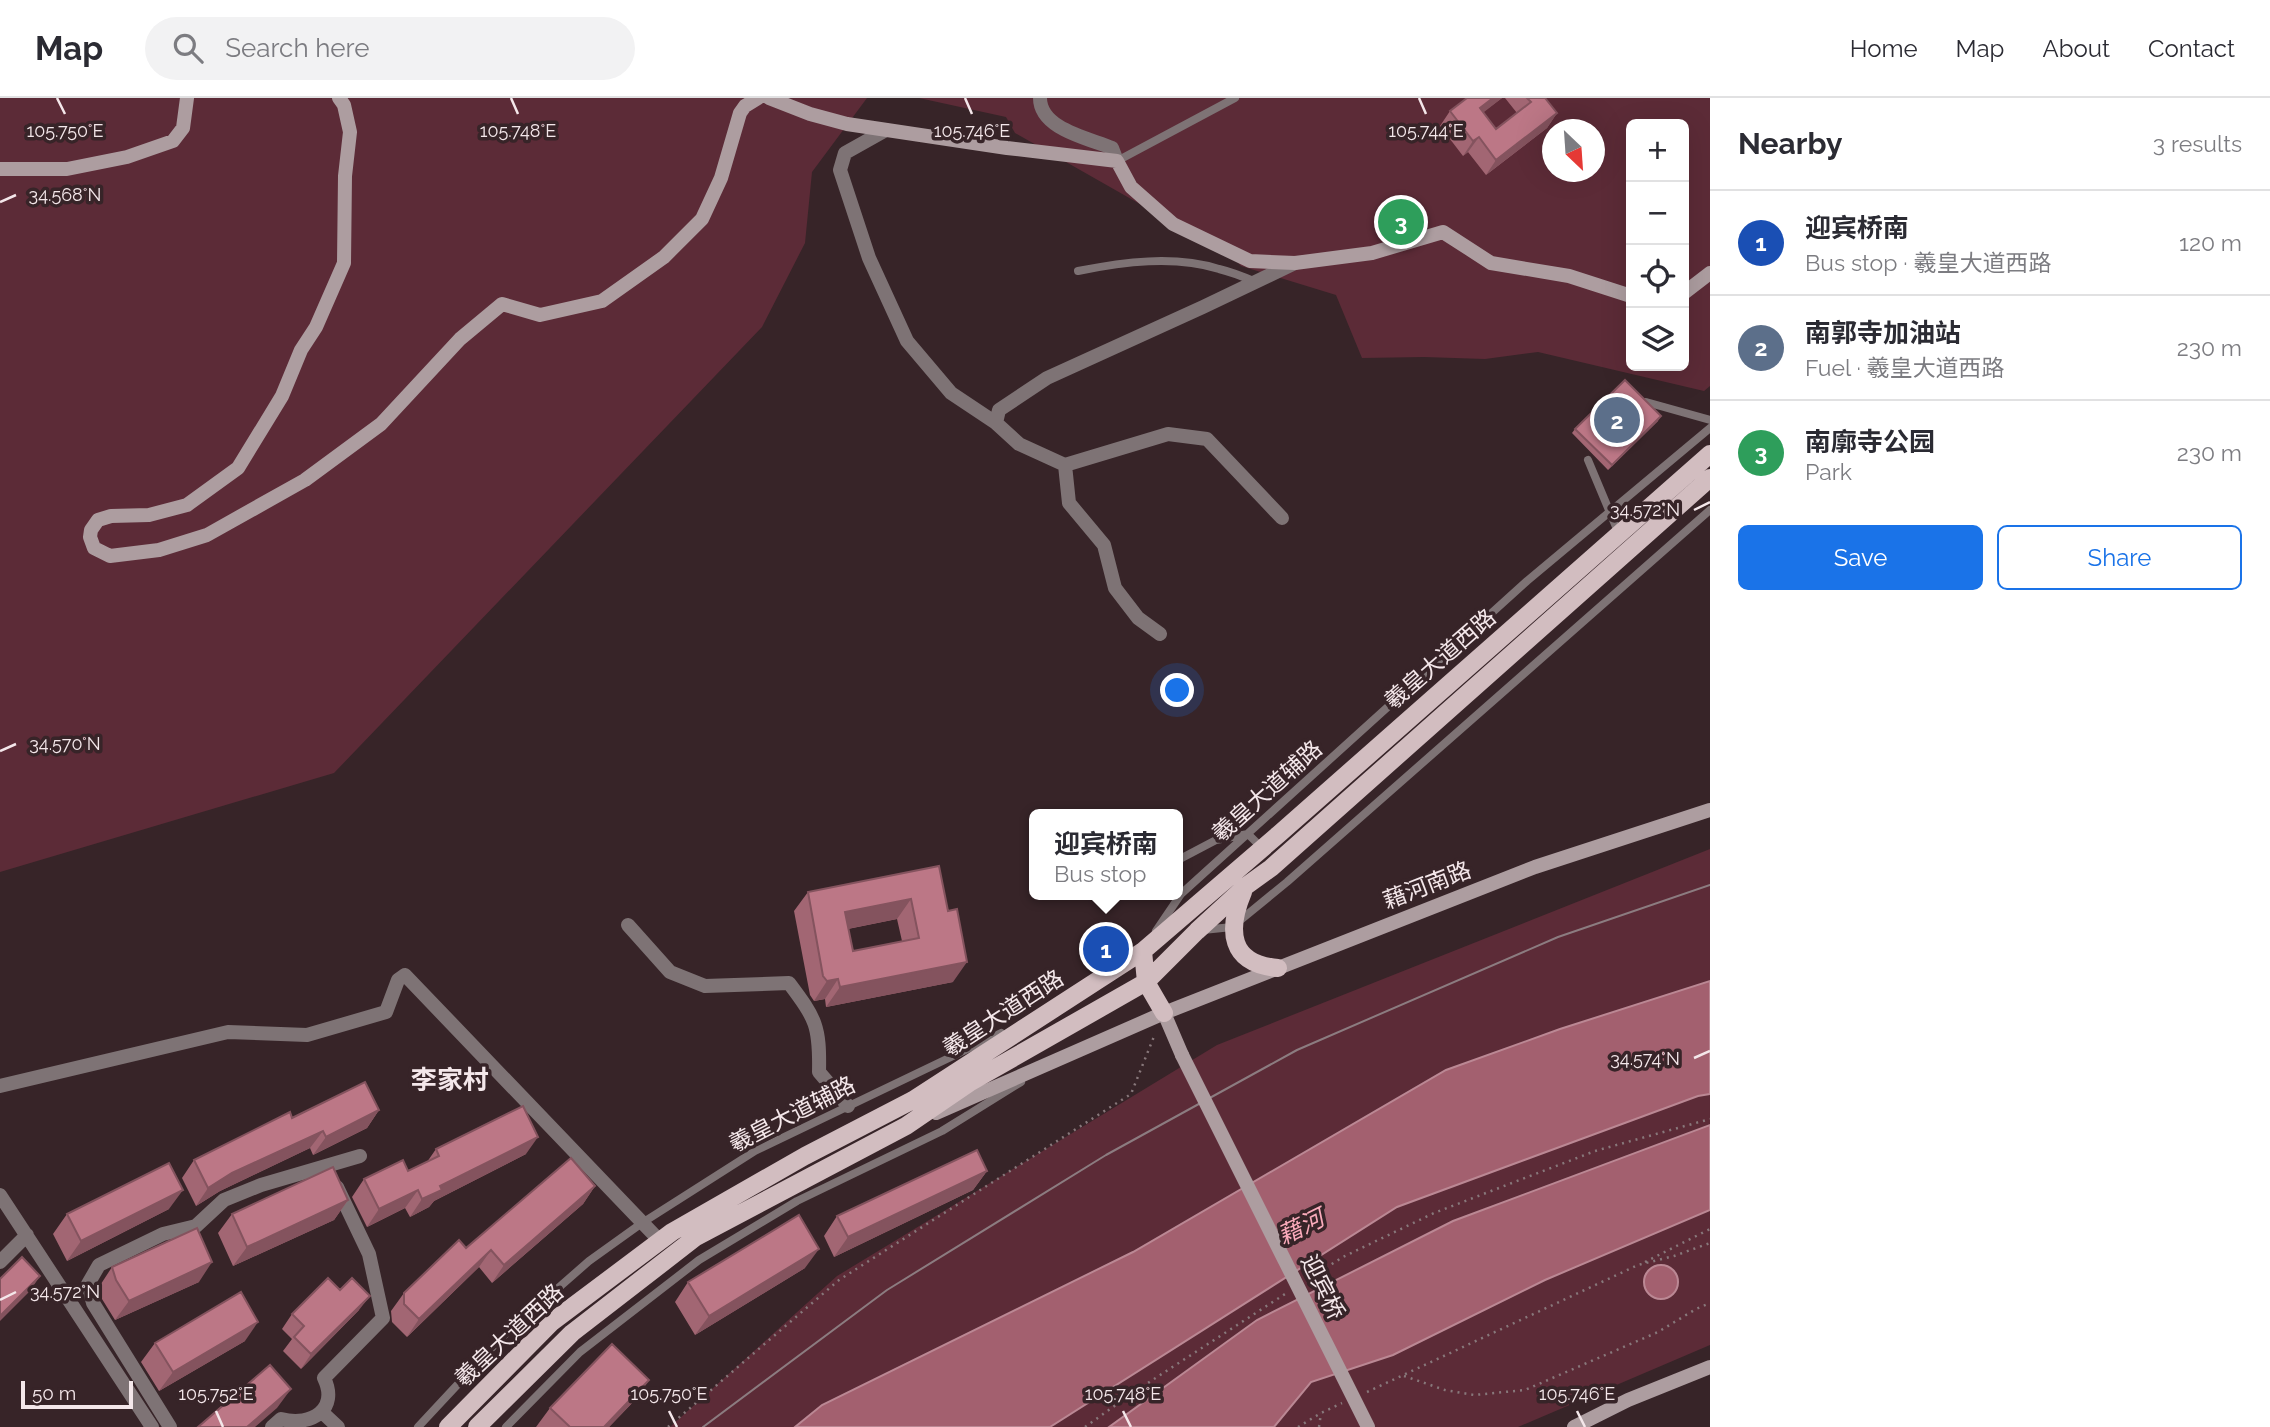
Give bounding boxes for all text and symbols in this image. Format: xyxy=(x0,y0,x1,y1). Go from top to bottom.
search box xyxy=(145,17,635,80)
text: Map xyxy=(35,29,103,68)
icon: search xyxy=(169,29,207,67)
text: Search here xyxy=(225,33,370,63)
text: Home xyxy=(1850,34,1918,63)
text: Map xyxy=(1956,34,2004,63)
text: About xyxy=(2042,34,2110,63)
text: Contact xyxy=(2148,34,2235,63)
north arrow xyxy=(1542,119,1605,182)
map controls xyxy=(1626,119,1689,371)
button: + xyxy=(1626,119,1689,182)
text: 105.750°E xyxy=(26,120,104,141)
text: 105.748°E xyxy=(480,120,556,141)
text: 105.746°E xyxy=(934,120,1010,141)
text: 105.744°E xyxy=(1388,120,1464,141)
text: Nearby xyxy=(1738,126,1842,161)
text: 3 results xyxy=(2153,130,2242,157)
button: − xyxy=(1626,182,1689,245)
text: 34.568°N xyxy=(29,184,101,205)
pin: 3 xyxy=(1378,196,1424,248)
text: 迎宾桥南 xyxy=(1805,213,1909,243)
text: 1 xyxy=(1755,229,1767,256)
text: 120 m xyxy=(2179,229,2242,256)
button: locate xyxy=(1626,245,1689,308)
text: Bus stop · 羲皇大道西路 xyxy=(1805,249,2052,276)
button: layers xyxy=(1626,308,1689,371)
text: 南郭寺加油站 xyxy=(1805,318,1961,348)
text: 2 xyxy=(1755,334,1767,361)
text: 230 m xyxy=(2177,334,2242,361)
text: Fuel · 羲皇大道西路 xyxy=(1805,354,2005,381)
pin: 2 xyxy=(1594,394,1640,446)
text: 南廓寺公园 xyxy=(1805,427,1935,457)
text: 3 xyxy=(1755,439,1767,466)
text: 230 m xyxy=(2177,439,2242,466)
text: Park xyxy=(1805,458,1852,485)
text: 34.572°N xyxy=(1610,499,1680,520)
button: Save xyxy=(1738,525,1983,590)
button: Share xyxy=(1997,525,2242,590)
street label: 羲皇大道西路 xyxy=(1379,603,1501,714)
your location xyxy=(1160,673,1194,707)
text: 34.570°N xyxy=(29,733,101,754)
street label: 羲皇大道辅路 xyxy=(1206,734,1327,847)
popup xyxy=(1029,809,1183,900)
text: 迎宾桥南 xyxy=(1054,829,1158,859)
street label: 藉河南路 xyxy=(1379,855,1475,914)
text: Bus stop xyxy=(1054,860,1146,887)
pin: 1 xyxy=(1083,923,1129,975)
street label: 羲皇大道西路 xyxy=(938,964,1068,1061)
text: 34.574°N xyxy=(1610,1048,1680,1069)
district label: 李家村 xyxy=(411,1065,489,1095)
street label: 羲皇大道辅路 xyxy=(724,1070,859,1157)
water label: 藉河 xyxy=(1273,1201,1332,1250)
street label: 迎宾桥 xyxy=(1296,1250,1351,1324)
street label: 羲皇大道西路 xyxy=(449,1278,568,1392)
text: 34.572°N xyxy=(30,1281,100,1302)
scale bar xyxy=(21,1378,133,1410)
text: 50 m xyxy=(32,1382,76,1404)
text: 105.752°E xyxy=(178,1383,254,1404)
text: 105.750°E xyxy=(630,1383,708,1404)
text: 105.748°E xyxy=(1085,1383,1161,1404)
text: 105.746°E xyxy=(1539,1383,1615,1404)

